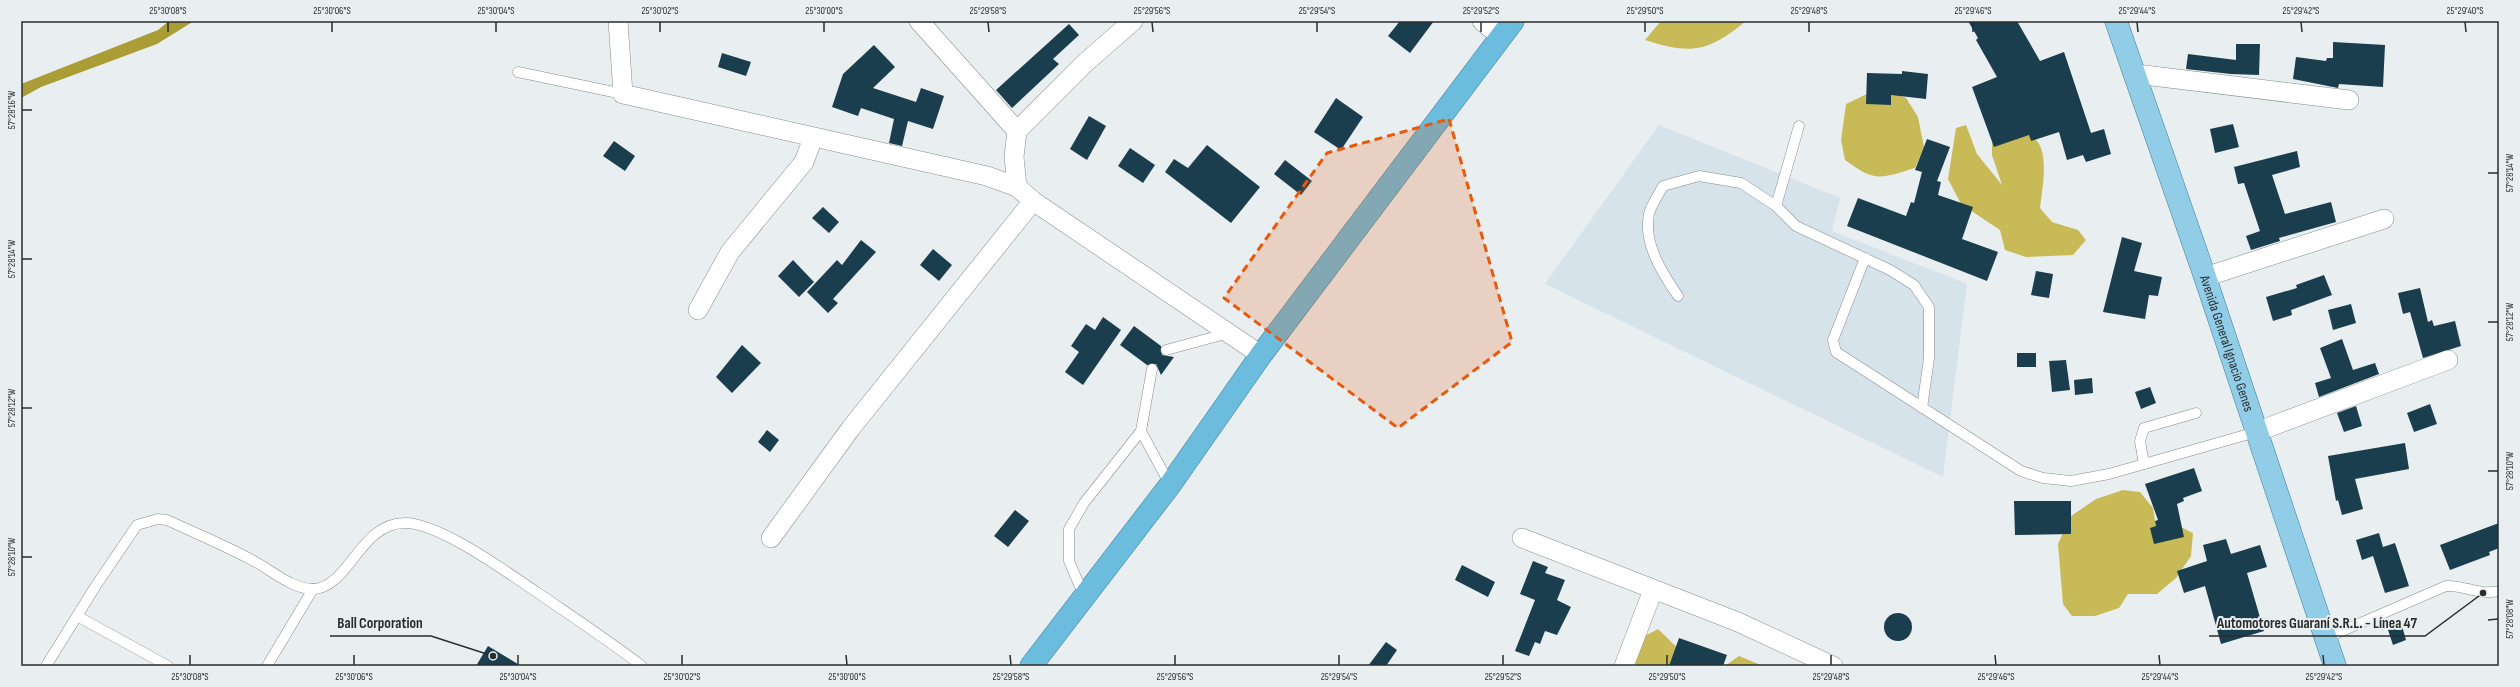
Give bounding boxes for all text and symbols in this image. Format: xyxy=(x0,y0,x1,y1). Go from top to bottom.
text: 25°30'08"S xyxy=(149,5,187,17)
text: 25°30'06"S xyxy=(313,5,351,17)
text: 25°30'04"S xyxy=(477,5,515,17)
text: 25°30'02"S xyxy=(641,5,679,17)
text: 25°30'00"S xyxy=(805,5,843,17)
text: 25°29'58"S xyxy=(970,5,1006,17)
text: 25°29'56"S xyxy=(1134,5,1170,17)
text: 25°29'54"S xyxy=(1299,5,1335,17)
text: 25°29'52"S xyxy=(1463,5,1499,17)
text: 25°29'50"S xyxy=(1627,5,1663,17)
text: 25°29'48"S xyxy=(1791,5,1827,17)
text: 25°29'46"S xyxy=(1955,5,1992,17)
text: 25°29'44"S xyxy=(2119,5,2155,17)
text: 25°29'42"S xyxy=(2283,5,2319,17)
text: 25°29'40"S xyxy=(2446,5,2484,17)
text: 57°28'16"W xyxy=(6,90,18,129)
text: 57°28'14"W xyxy=(2504,153,2516,192)
text: 57°28'14"W xyxy=(6,239,18,278)
street label: Avenida General Ignacio Genes xyxy=(2196,272,2257,414)
text: 57°28'12"W xyxy=(2504,302,2516,341)
text: 57°28'12"W xyxy=(6,388,18,427)
text: 57°28'10"W xyxy=(2504,451,2516,490)
text: 57°28'10"W xyxy=(6,537,18,576)
text: 57°28'08"W xyxy=(2504,599,2516,639)
callout: Ball Corporation xyxy=(330,609,431,636)
callout: Automotores Guaraní S.R.L. - Línea 47 xyxy=(2209,609,2425,636)
text: Ball Corporation xyxy=(337,614,423,633)
text: Automotores Guaraní S.R.L. - Línea 47 xyxy=(2216,614,2417,633)
text: 25°30'08"S xyxy=(171,671,209,683)
text: 25°30'06"S xyxy=(335,671,373,683)
text: 25°30'04"S xyxy=(499,671,537,683)
text: 25°30'02"S xyxy=(663,671,701,683)
text: 25°30'00"S xyxy=(828,671,866,683)
text: 25°29'58"S xyxy=(993,671,1029,683)
text: 25°29'56"S xyxy=(1157,671,1193,683)
text: 25°29'54"S xyxy=(1321,671,1357,683)
text: 25°29'52"S xyxy=(1485,671,1521,683)
text: 25°29'50"S xyxy=(1649,671,1685,683)
text: 25°29'48"S xyxy=(1813,671,1849,683)
text: 25°29'46"S xyxy=(1978,671,2015,683)
text: 25°29'44"S xyxy=(2142,671,2178,683)
text: 25°29'42"S xyxy=(2306,671,2342,683)

